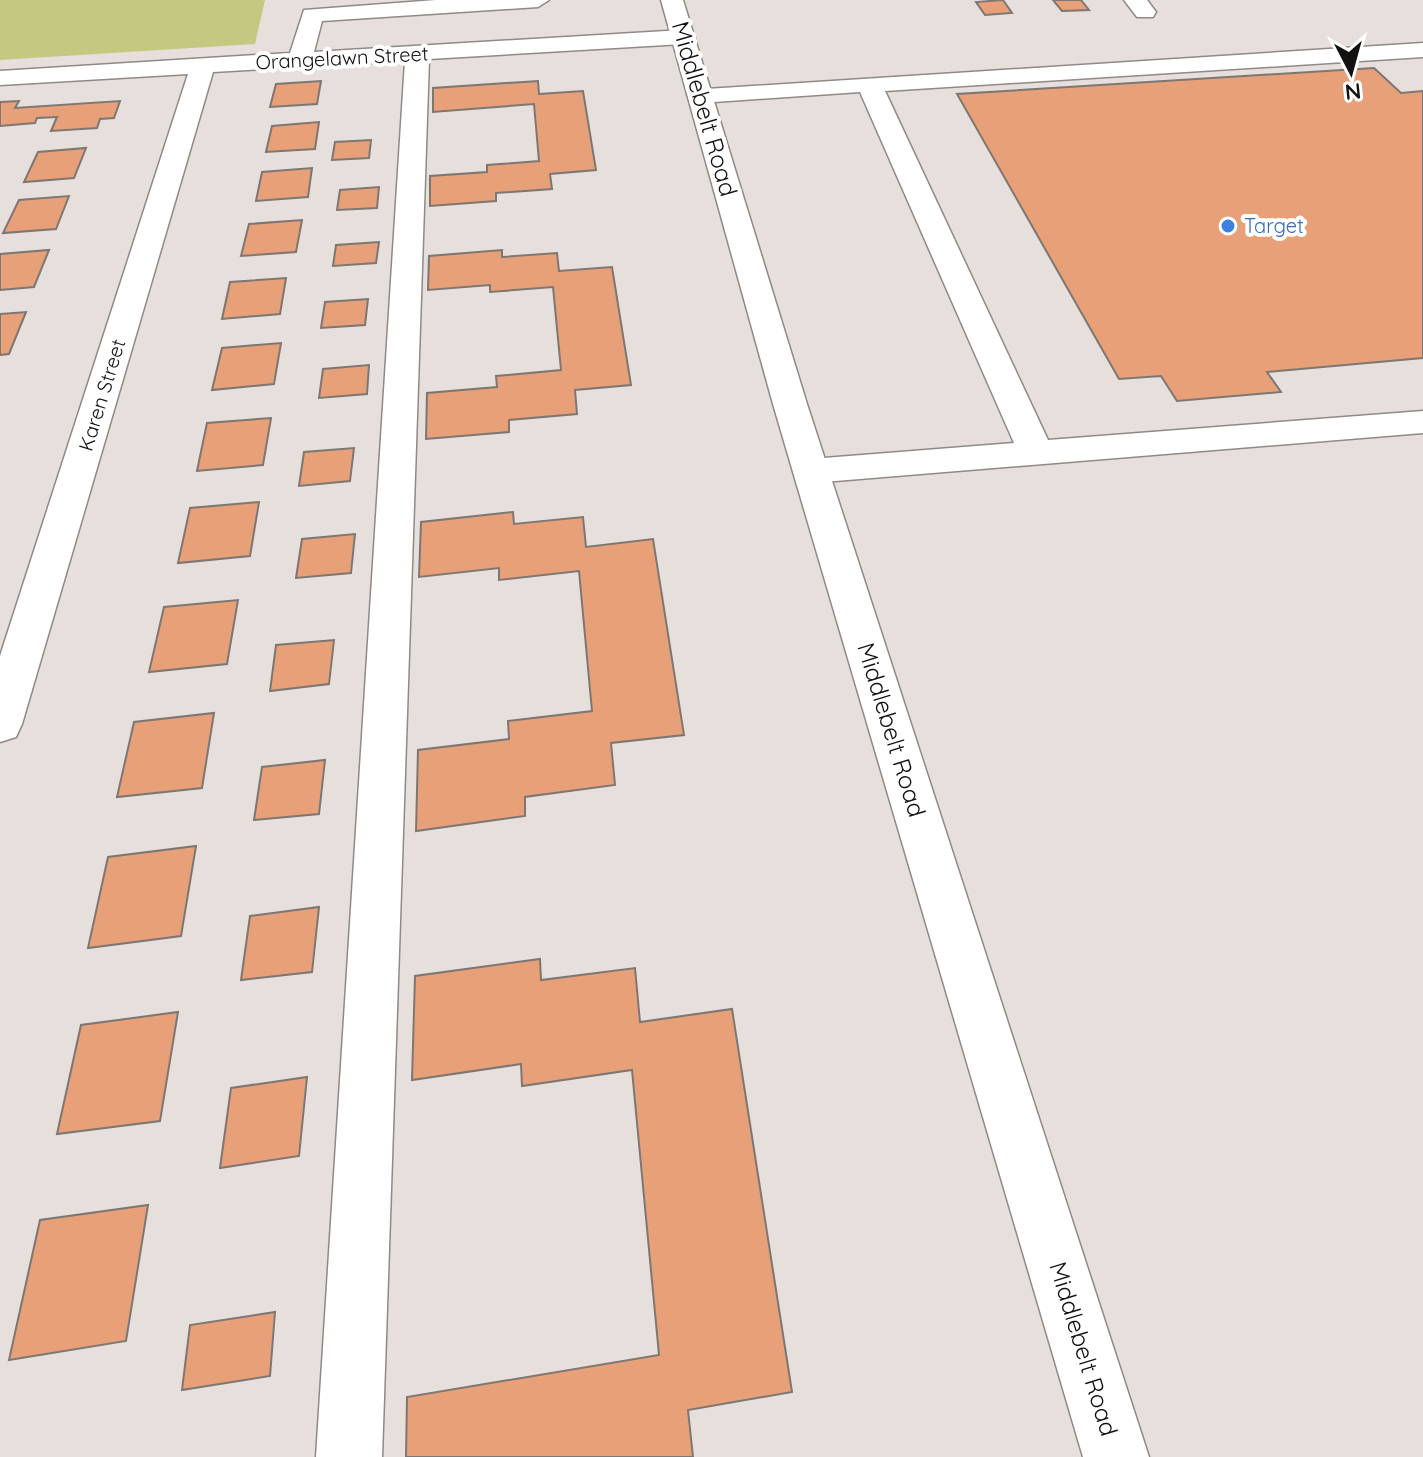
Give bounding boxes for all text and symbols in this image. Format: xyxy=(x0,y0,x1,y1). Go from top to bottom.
street label: Middlebelt Road xyxy=(666,18,744,200)
north arrow xyxy=(1311,32,1391,112)
street label: Orangelawn Street xyxy=(255,40,429,75)
text: N xyxy=(1344,77,1363,107)
place label: Target xyxy=(1244,213,1304,238)
marker: Target xyxy=(1219,217,1237,235)
street label: Karen Street xyxy=(73,336,130,454)
street label: Middlebelt Road xyxy=(851,639,933,820)
street label: Middlebelt Road xyxy=(1043,1258,1125,1439)

